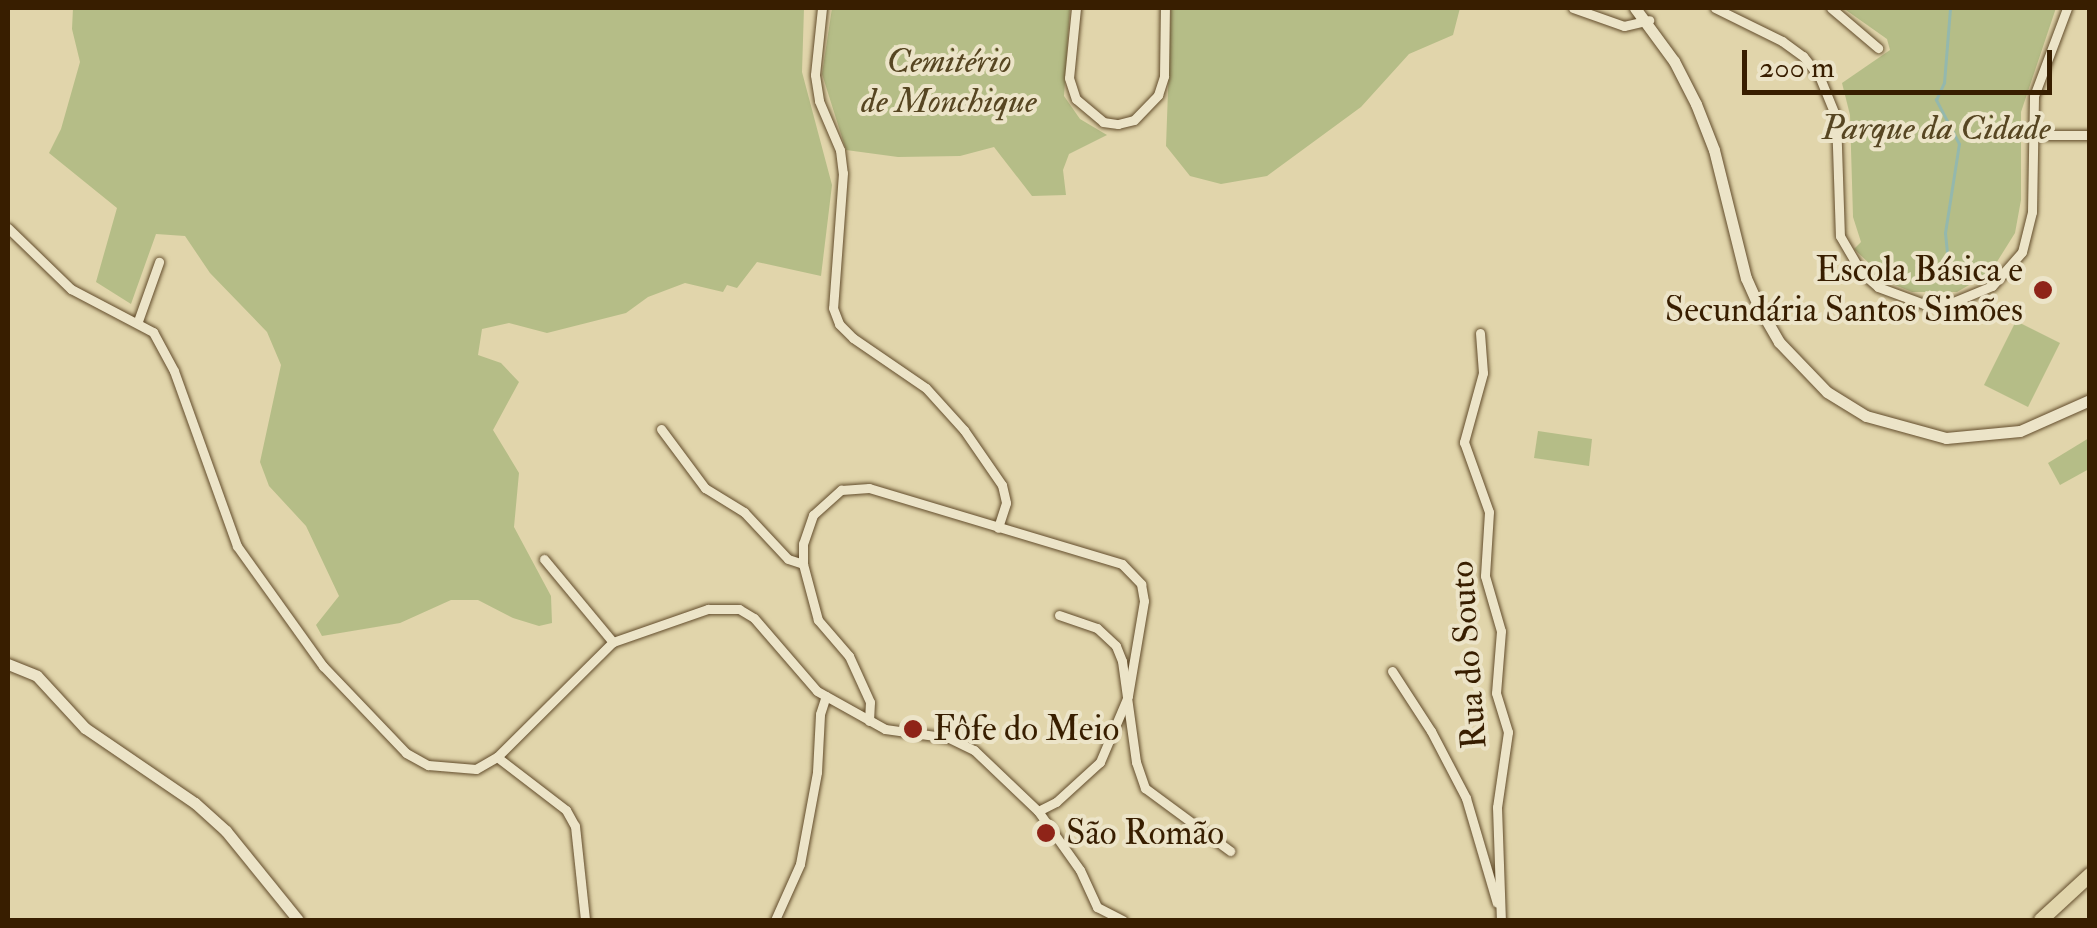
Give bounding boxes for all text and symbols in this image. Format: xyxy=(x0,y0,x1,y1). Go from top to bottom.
scale bar xyxy=(1747,30,2057,92)
park label: Cemitério de Monchique xyxy=(861,40,1037,122)
text: 200 m xyxy=(1759,49,1835,86)
park label: Parque da Cidade xyxy=(1821,107,2051,149)
place label: Escola Básica e Secundária Santos Simões xyxy=(1665,249,2023,331)
marker: Escola Básica e Secundária Santos Simões xyxy=(2032,279,2054,301)
street label: Rua do Souto xyxy=(1440,560,1496,750)
place label: Fôfe do Meio xyxy=(933,708,1119,750)
marker: Fôfe do Meio xyxy=(902,718,924,740)
place label: São Romão xyxy=(1066,812,1224,854)
marker: São Romão xyxy=(1035,822,1057,844)

